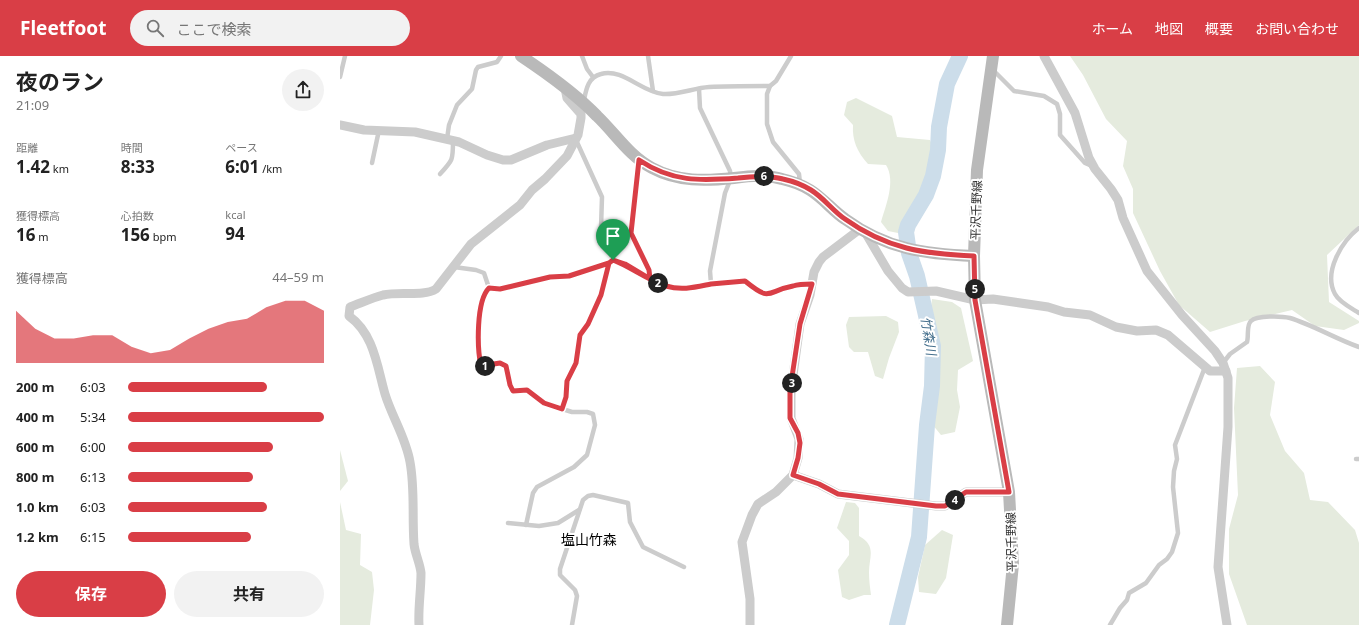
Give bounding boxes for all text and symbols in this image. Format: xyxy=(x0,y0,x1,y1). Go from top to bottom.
search box xyxy=(130,10,410,46)
text: Fleetfoot xyxy=(20,15,106,41)
icon: search xyxy=(144,17,166,39)
text: ここで検索 xyxy=(176,19,251,39)
text: ホーム xyxy=(1091,19,1133,38)
text: 地図 xyxy=(1155,19,1183,38)
text: 概要 xyxy=(1205,19,1233,38)
text: お問い合わせ xyxy=(1255,19,1339,38)
text: 夜のラン xyxy=(16,66,104,96)
button: share xyxy=(282,69,324,111)
text: 21:09 xyxy=(16,96,49,114)
text: 距離 xyxy=(16,140,38,155)
text: 時間 xyxy=(121,140,143,155)
text: ペース xyxy=(225,140,258,155)
text: 1.42 xyxy=(16,155,50,178)
text: 8:33 xyxy=(121,155,155,178)
text: 6:01 xyxy=(225,155,259,178)
text: km xyxy=(50,161,69,176)
text: /km xyxy=(259,161,282,176)
pin: 6 xyxy=(754,166,774,186)
text: 6 xyxy=(761,168,767,183)
street label: 平沢千野線 xyxy=(966,180,986,240)
text: kcal xyxy=(225,207,246,222)
text: 獲得標高 xyxy=(16,208,60,223)
text: 心拍数 xyxy=(121,208,154,223)
pin xyxy=(596,219,630,260)
text: 94 xyxy=(225,222,245,245)
text: 16 xyxy=(16,223,35,246)
text: 156 xyxy=(121,223,150,246)
icon: arrive xyxy=(602,225,624,247)
text: m xyxy=(35,229,49,244)
text: bpm xyxy=(150,229,177,244)
text: 44–59 m xyxy=(272,268,324,286)
text: 獲得標高 xyxy=(16,269,68,287)
pin: 2 xyxy=(648,273,668,293)
text: 2 xyxy=(655,275,661,290)
pin: 5 xyxy=(965,279,985,299)
text: 5 xyxy=(972,281,978,296)
water label: 竹森川 xyxy=(917,315,941,359)
pin: 1 xyxy=(475,356,495,376)
text: 1 xyxy=(482,358,488,373)
pin: 3 xyxy=(782,373,802,393)
text: 3 xyxy=(789,375,795,390)
text: 200 m xyxy=(16,378,54,396)
text: 6:03 xyxy=(80,378,106,396)
text: 400 m xyxy=(16,408,54,426)
text: 5:34 xyxy=(80,408,106,426)
text: 600 m xyxy=(16,438,54,456)
text: 6:00 xyxy=(80,438,106,456)
text: 800 m xyxy=(16,468,54,486)
text: 6:13 xyxy=(80,468,106,486)
pin: 4 xyxy=(945,490,965,510)
text: 4 xyxy=(952,492,958,507)
text: 1.0 km xyxy=(16,498,59,516)
text: 6:03 xyxy=(80,498,106,516)
street label: 平沢千野線 xyxy=(1002,512,1020,572)
text: 1.2 km xyxy=(16,528,59,546)
text: 6:15 xyxy=(80,528,106,546)
district label: 塩山竹森 xyxy=(561,530,617,549)
button: 保存 xyxy=(16,571,166,617)
button: 共有 xyxy=(174,571,324,617)

